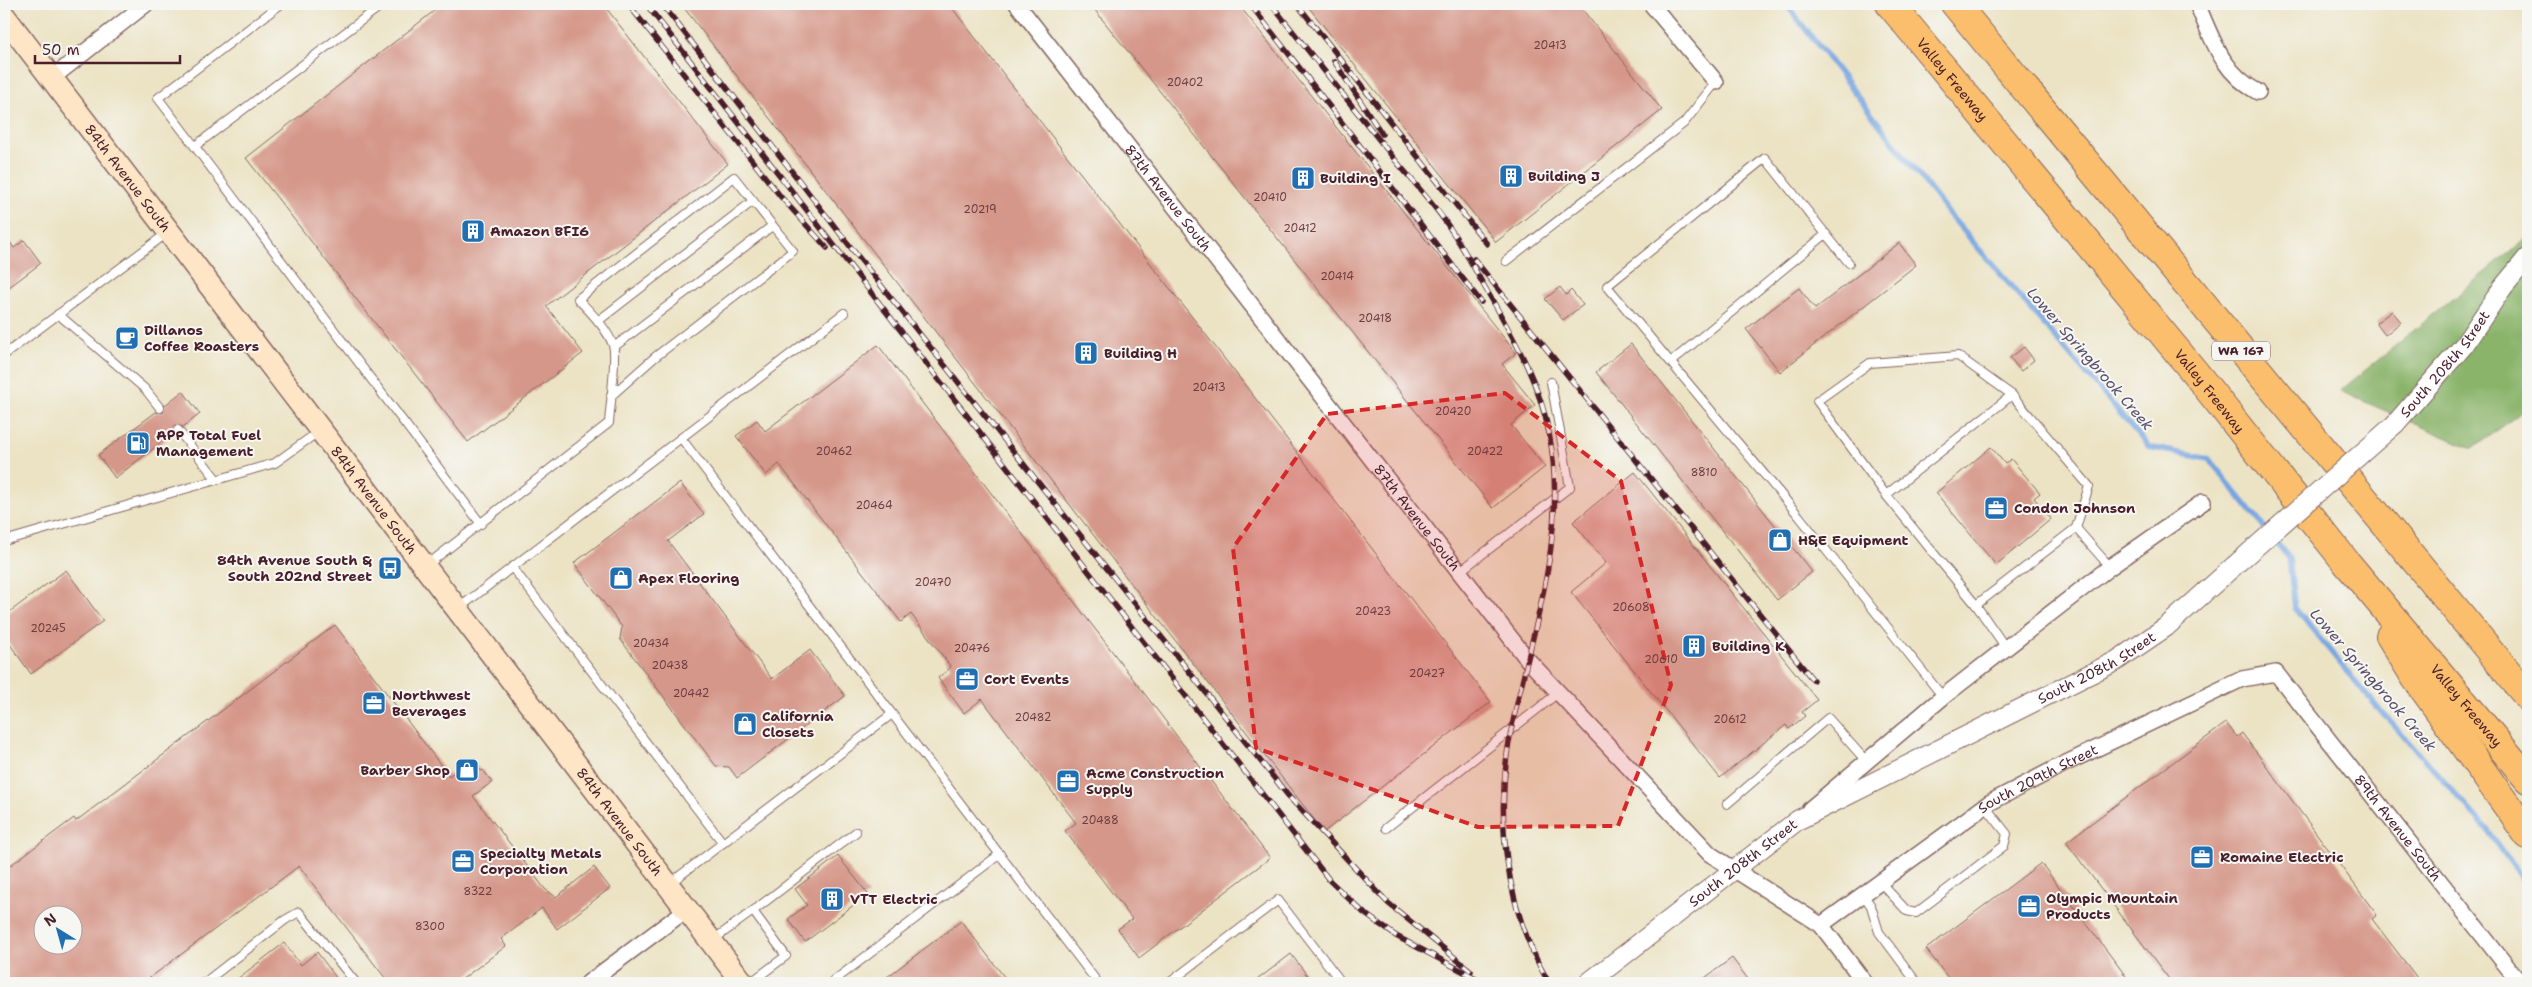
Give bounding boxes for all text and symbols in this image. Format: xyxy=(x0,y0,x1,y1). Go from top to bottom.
scale bar xyxy=(35,32,180,64)
street label: Valley Freeway xyxy=(1913,34,1992,125)
house number: 20413 xyxy=(1533,38,1567,53)
text: 50 m xyxy=(42,40,80,60)
house number: 20402 xyxy=(1166,75,1204,90)
street label: 84th Avenue South xyxy=(81,120,175,236)
street label: 87th Avenue South xyxy=(1121,141,1216,255)
building icon: Building J xyxy=(1498,163,1524,189)
building icon: Building I xyxy=(1290,165,1316,191)
place label: Building J xyxy=(1528,167,1600,185)
place label: Building I xyxy=(1320,169,1391,187)
house number: 20410 xyxy=(1253,190,1287,205)
house number: 20219 xyxy=(963,202,997,217)
building icon: Amazon BFI6 xyxy=(460,218,486,244)
house number: 20412 xyxy=(1283,221,1317,236)
place label: Amazon BFI6 xyxy=(490,222,589,240)
house number: 20414 xyxy=(1320,269,1354,284)
water label: Lower Springbrook Creek xyxy=(2022,283,2158,435)
street label: South 208th Street xyxy=(2396,307,2493,421)
house number: 20418 xyxy=(1358,311,1392,326)
place label: Dillanos Coffee Roasters xyxy=(144,321,259,355)
cafe icon: Dillanos Coffee Roasters xyxy=(114,325,140,351)
building icon: Building H xyxy=(1073,340,1099,366)
road number: WA 167 xyxy=(2212,342,2270,361)
place label: Building H xyxy=(1104,344,1177,362)
street label: Valley Freeway xyxy=(2170,345,2249,437)
house number: 20413 xyxy=(1192,380,1226,395)
house number: 20420 xyxy=(1435,404,1471,419)
place label: APP Total Fuel Management xyxy=(156,426,261,460)
fuel station icon: APP Total Fuel Management xyxy=(125,430,151,456)
street label: 84th Avenue South xyxy=(327,442,421,558)
house number: 20462 xyxy=(816,444,852,459)
house number: 20422 xyxy=(1467,444,1503,459)
street label: 87th Avenue South xyxy=(1370,460,1464,575)
house number: 8810 xyxy=(1691,465,1717,480)
office icon: Condon Johnson xyxy=(1983,495,2009,521)
house number: 20464 xyxy=(855,498,893,513)
place label: Condon Johnson xyxy=(2014,499,2135,517)
shop icon: H&E Equipment xyxy=(1767,527,1793,553)
place label: H&E Equipment xyxy=(1798,531,1909,549)
place label: 84th Avenue South & South 202nd Street xyxy=(217,551,372,585)
bus stop icon: 84th Avenue South & South 202nd Street xyxy=(377,555,403,581)
shop icon: Apex Flooring xyxy=(608,565,634,591)
place label: Apex Flooring xyxy=(638,569,739,587)
house number: 20470 xyxy=(915,575,951,590)
house number: 20608 xyxy=(1612,600,1650,615)
house number: 20423 xyxy=(1355,604,1391,619)
water label: Lower Springbrook Creek xyxy=(2305,604,2441,756)
house number: 20245 xyxy=(30,621,66,636)
street label: South 208th Street xyxy=(2034,628,2159,708)
building icon: Building K xyxy=(1681,633,1707,659)
house number: 20434 xyxy=(633,636,670,651)
place label: Building K xyxy=(1712,637,1785,655)
house number: 20476 xyxy=(954,641,990,656)
house number: 20610 xyxy=(1644,652,1678,667)
house number: 20438 xyxy=(652,658,688,673)
street label: Valley Freeway xyxy=(2426,660,2506,751)
office icon: Cort Events xyxy=(954,666,980,692)
house number: 20427 xyxy=(1409,666,1445,681)
place label: Cort Events xyxy=(984,670,1069,688)
place label: Northwest Beverages xyxy=(392,686,471,720)
house number: 20442 xyxy=(673,686,709,701)
office icon: Northwest Beverages xyxy=(361,690,387,716)
place label: California Closets xyxy=(762,707,834,741)
house number: 20482 xyxy=(1015,710,1051,725)
shop icon: California Closets xyxy=(732,711,758,737)
house number: 20612 xyxy=(1713,712,1747,727)
street label: South 209th Street xyxy=(1974,740,2100,817)
shop icon: Barber Shop xyxy=(454,757,480,783)
place label: Barber Shop xyxy=(361,761,450,779)
street label: 84th Avenue South xyxy=(573,764,667,879)
place label: Acme Construction Supply xyxy=(1086,764,1224,798)
office icon: Acme Construction Supply xyxy=(1055,768,1081,794)
street label: 89th Avenue South xyxy=(2350,771,2445,885)
house number: 20488 xyxy=(1081,813,1119,828)
street label: South 208th Street xyxy=(1685,815,1801,911)
place label: Specialty Metals Corporation xyxy=(480,844,602,878)
office icon: Romaine Electric xyxy=(2189,844,2215,870)
office icon: Specialty Metals Corporation xyxy=(450,848,476,874)
place label: Romaine Electric xyxy=(2220,848,2344,866)
house number: 8322 xyxy=(464,884,492,899)
building icon: VTT Electric xyxy=(819,886,845,912)
place label: Olympic Mountain Products xyxy=(2046,889,2178,923)
place label: VTT Electric xyxy=(850,890,938,908)
office icon: Olympic Mountain Products xyxy=(2016,893,2042,919)
north arrow xyxy=(32,904,82,954)
text: N xyxy=(40,909,60,930)
house number: 8300 xyxy=(415,919,445,934)

